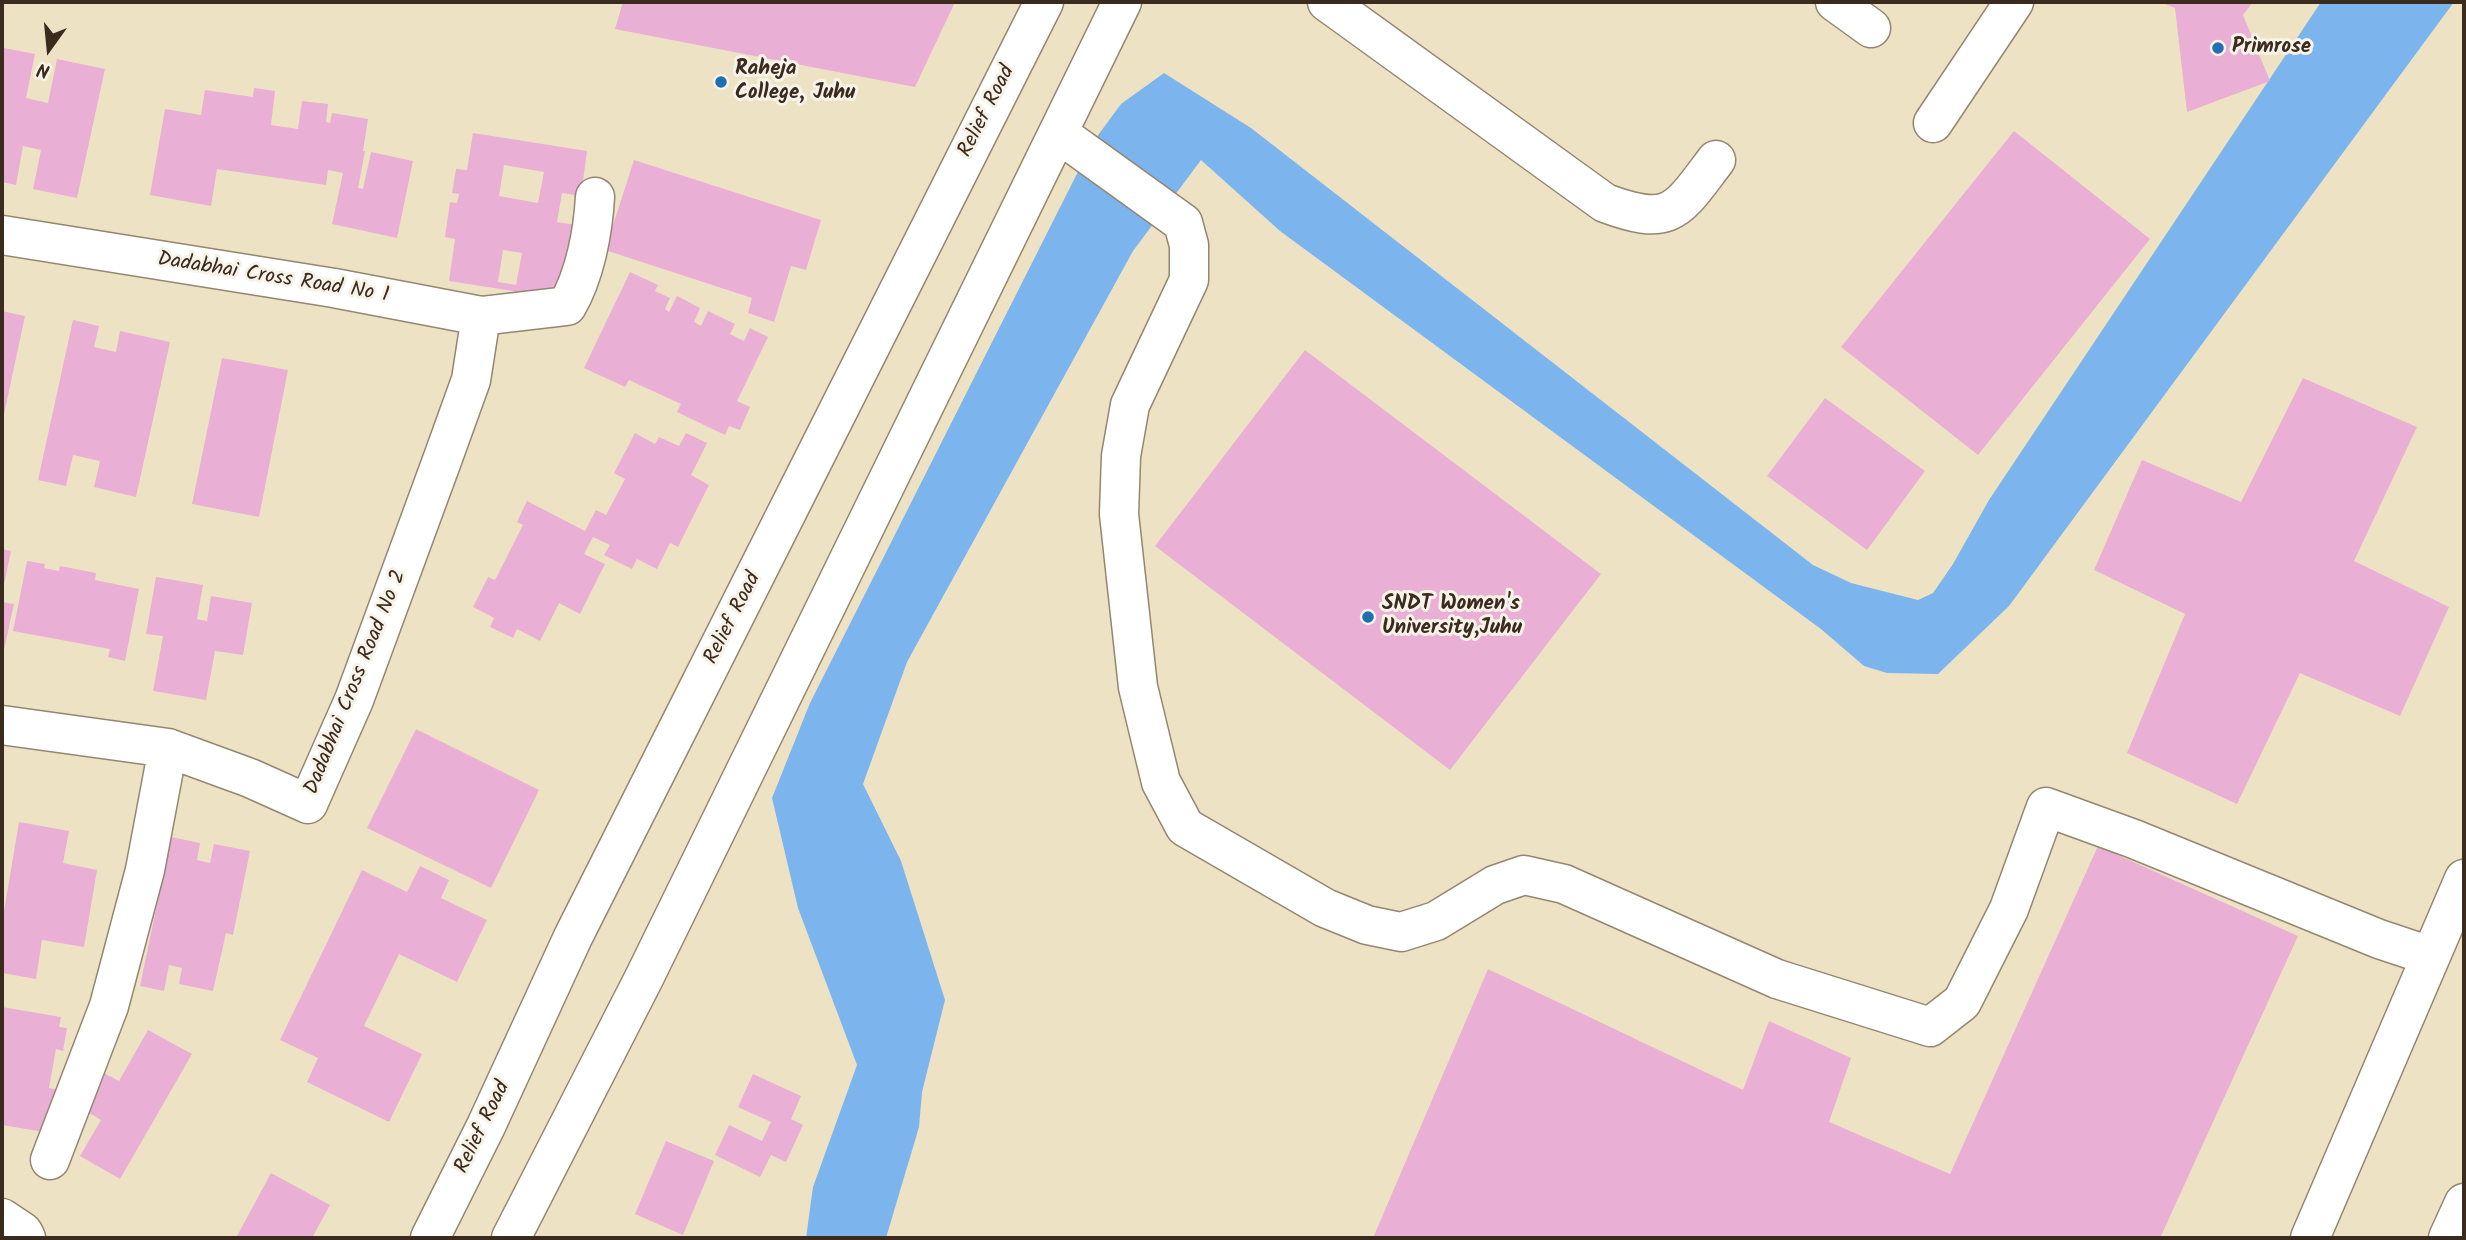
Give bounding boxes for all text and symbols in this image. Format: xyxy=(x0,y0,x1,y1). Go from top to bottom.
north arrow xyxy=(14,14,84,84)
place label: Primrose xyxy=(2232,35,2311,61)
marker: Primrose xyxy=(2210,40,2226,56)
text: N xyxy=(34,53,53,85)
place label: Raheja College, Juhu xyxy=(735,57,855,107)
street label: Relief Road xyxy=(954,62,1022,162)
marker: Raheja College, Juhu xyxy=(713,74,729,90)
street label: Dadabhai Cross Road No 1 xyxy=(156,248,390,310)
street label: Dadabhai Cross Road No 2 xyxy=(300,567,414,799)
street label: Relief Road xyxy=(700,569,768,669)
place label: SNDT Women's University,Juhu xyxy=(1382,592,1522,642)
marker: SNDT Women's University,Juhu xyxy=(1360,609,1376,625)
street label: Relief Road xyxy=(451,1078,517,1178)

